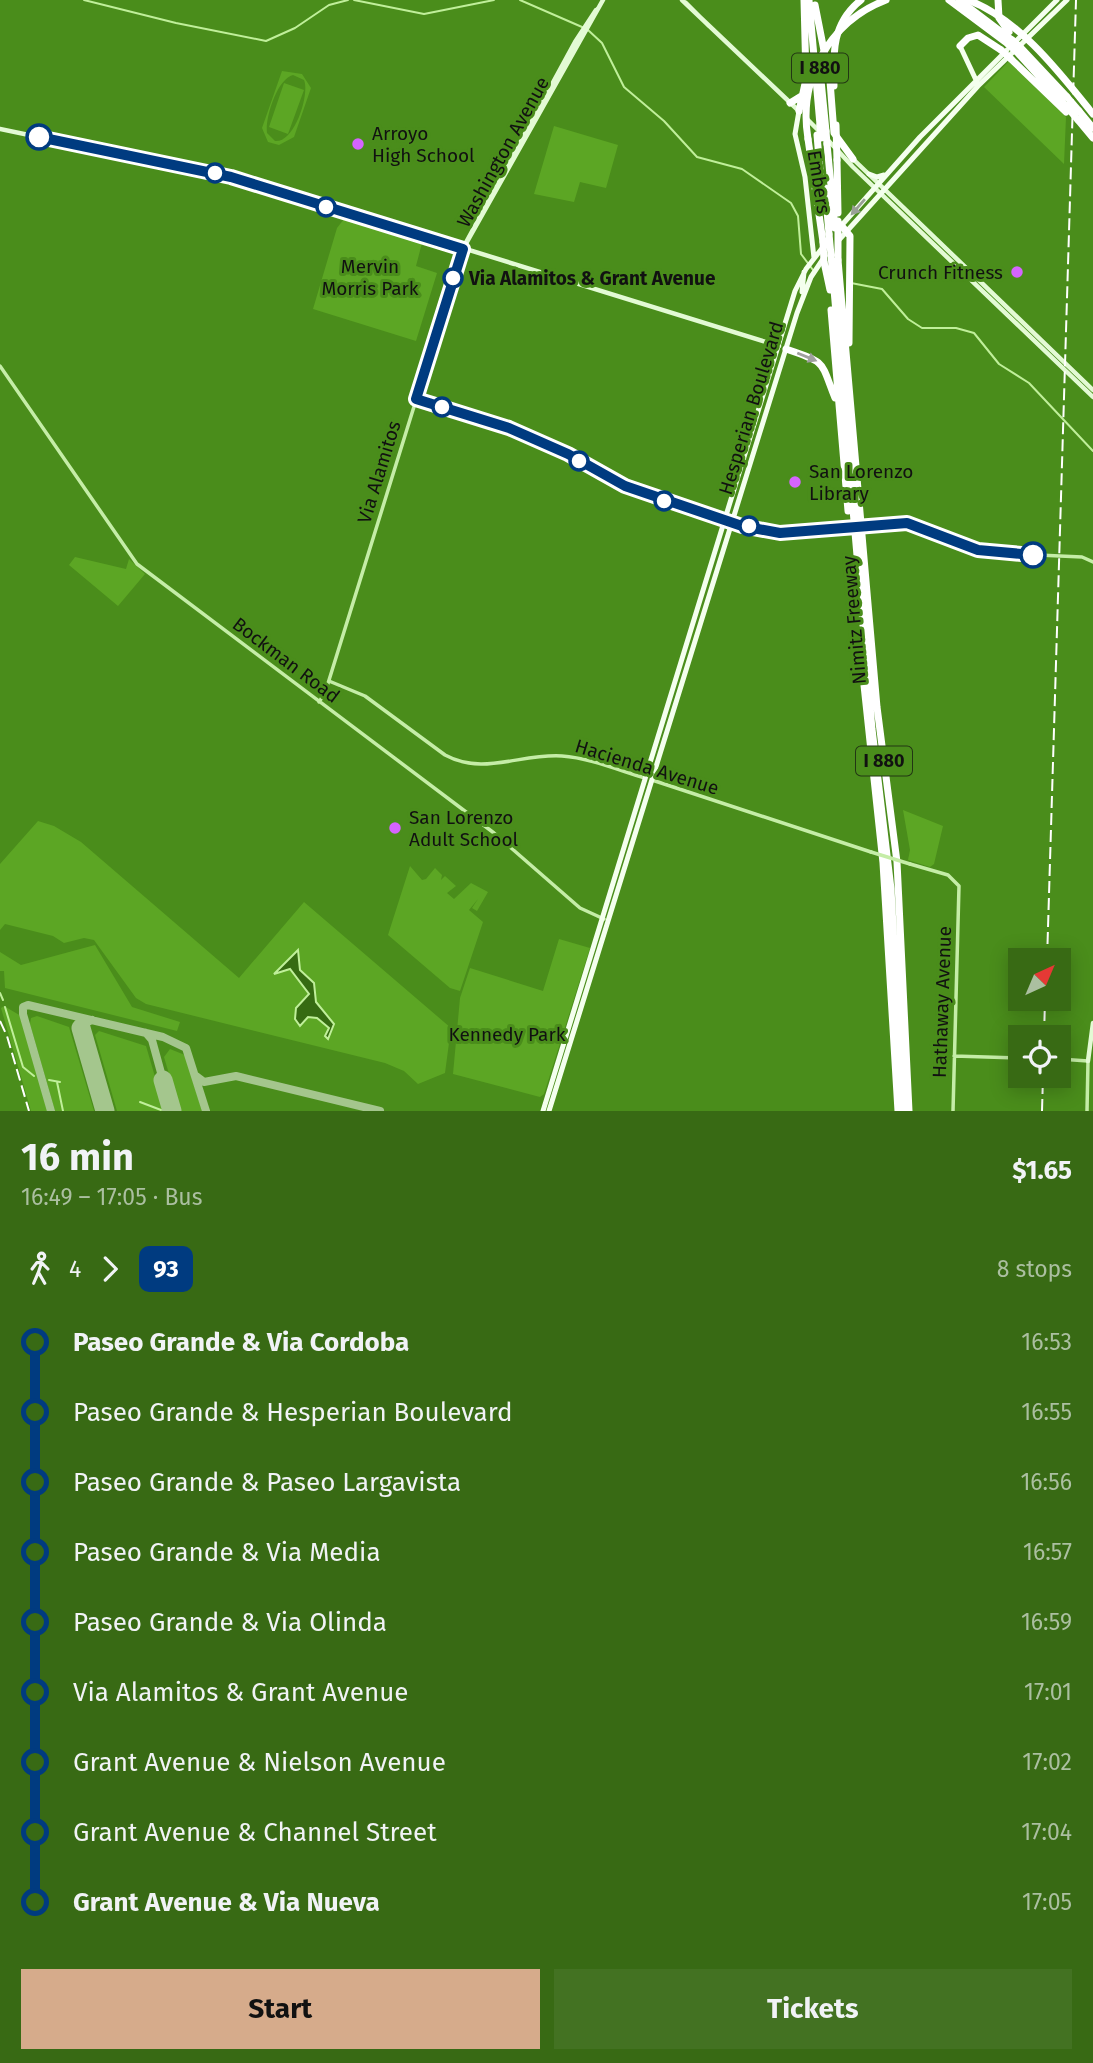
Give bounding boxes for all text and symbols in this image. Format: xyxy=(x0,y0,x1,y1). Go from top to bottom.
road number: I 880 xyxy=(792,54,848,82)
street label: Washington Avenue xyxy=(452,73,554,231)
place label: Arroyo High School xyxy=(372,122,475,167)
unlabelled marker xyxy=(26,124,52,150)
marker: Arroyo High School xyxy=(350,136,366,152)
street label: Embers xyxy=(803,149,835,215)
unlabelled marker xyxy=(205,163,225,183)
unlabelled marker xyxy=(316,197,336,217)
one-way arrow xyxy=(851,198,866,215)
park label: Mervin Morris Park xyxy=(321,255,419,300)
place label: Crunch Fitness xyxy=(878,261,1003,284)
marker: Crunch Fitness xyxy=(1009,264,1025,280)
place label: Via Alamitos & Grant Avenue xyxy=(468,267,715,290)
marker: Via Alamitos & Grant Avenue xyxy=(443,268,463,288)
street label: Hesperian Boulevard xyxy=(714,319,788,497)
one-way arrow xyxy=(797,351,818,362)
unlabelled marker xyxy=(432,397,452,417)
street label: Via Alamitos xyxy=(352,418,406,526)
unlabelled marker xyxy=(569,451,589,471)
place label: San Lorenzo Library xyxy=(809,460,913,505)
marker: San Lorenzo Library xyxy=(787,474,803,490)
unlabelled marker xyxy=(654,491,674,511)
unlabelled marker xyxy=(739,516,759,536)
unlabelled marker xyxy=(1020,542,1046,568)
street label: Nimitz Freeway xyxy=(837,554,871,685)
street label: Bockman Road xyxy=(228,612,344,708)
street label: Hacienda Avenue xyxy=(572,734,722,800)
road number: I 880 xyxy=(856,746,912,776)
place label: San Lorenzo Adult School xyxy=(409,806,519,851)
marker: San Lorenzo Adult School xyxy=(387,820,403,836)
street label: Hathaway Avenue xyxy=(928,925,956,1079)
north arrow xyxy=(1008,948,1071,1012)
map controls xyxy=(1008,948,1071,1088)
park label: Kennedy Park xyxy=(448,1023,566,1046)
button: locate xyxy=(1008,1025,1071,1088)
text: 16 min xyxy=(21,1134,134,1180)
text: $1.65 xyxy=(1012,1155,1072,1186)
text: 16:49 – 17:05 · Bus xyxy=(21,1183,203,1211)
icon: walk xyxy=(21,1250,59,1288)
icon: forward xyxy=(91,1250,129,1288)
text: 4 xyxy=(69,1255,81,1283)
text: 93 xyxy=(153,1255,179,1283)
text: 8 stops xyxy=(997,1255,1072,1283)
text: Paseo Grande & Via Cordoba xyxy=(73,1327,409,1358)
text: 16:53 xyxy=(1021,1328,1072,1356)
text: Paseo Grande & Hesperian Boulevard xyxy=(73,1397,513,1428)
text: 16:55 xyxy=(1021,1398,1072,1426)
text: Paseo Grande & Paseo Largavista xyxy=(73,1467,461,1498)
text: 16:56 xyxy=(1020,1468,1072,1496)
text: Paseo Grande & Via Media xyxy=(73,1537,381,1568)
text: 16:57 xyxy=(1023,1538,1072,1566)
text: Paseo Grande & Via Olinda xyxy=(73,1607,387,1638)
text: 16:59 xyxy=(1021,1608,1072,1636)
text: Via Alamitos & Grant Avenue xyxy=(73,1677,409,1708)
text: 17:01 xyxy=(1024,1678,1072,1706)
text: Grant Avenue & Nielson Avenue xyxy=(73,1747,446,1778)
text: 17:02 xyxy=(1022,1748,1072,1776)
text: Grant Avenue & Channel Street xyxy=(73,1817,437,1848)
text: 17:04 xyxy=(1021,1818,1072,1846)
text: Grant Avenue & Via Nueva xyxy=(73,1887,380,1918)
text: 17:05 xyxy=(1022,1888,1072,1916)
button: Start xyxy=(21,1969,540,2049)
button: Tickets xyxy=(554,1969,1072,2049)

